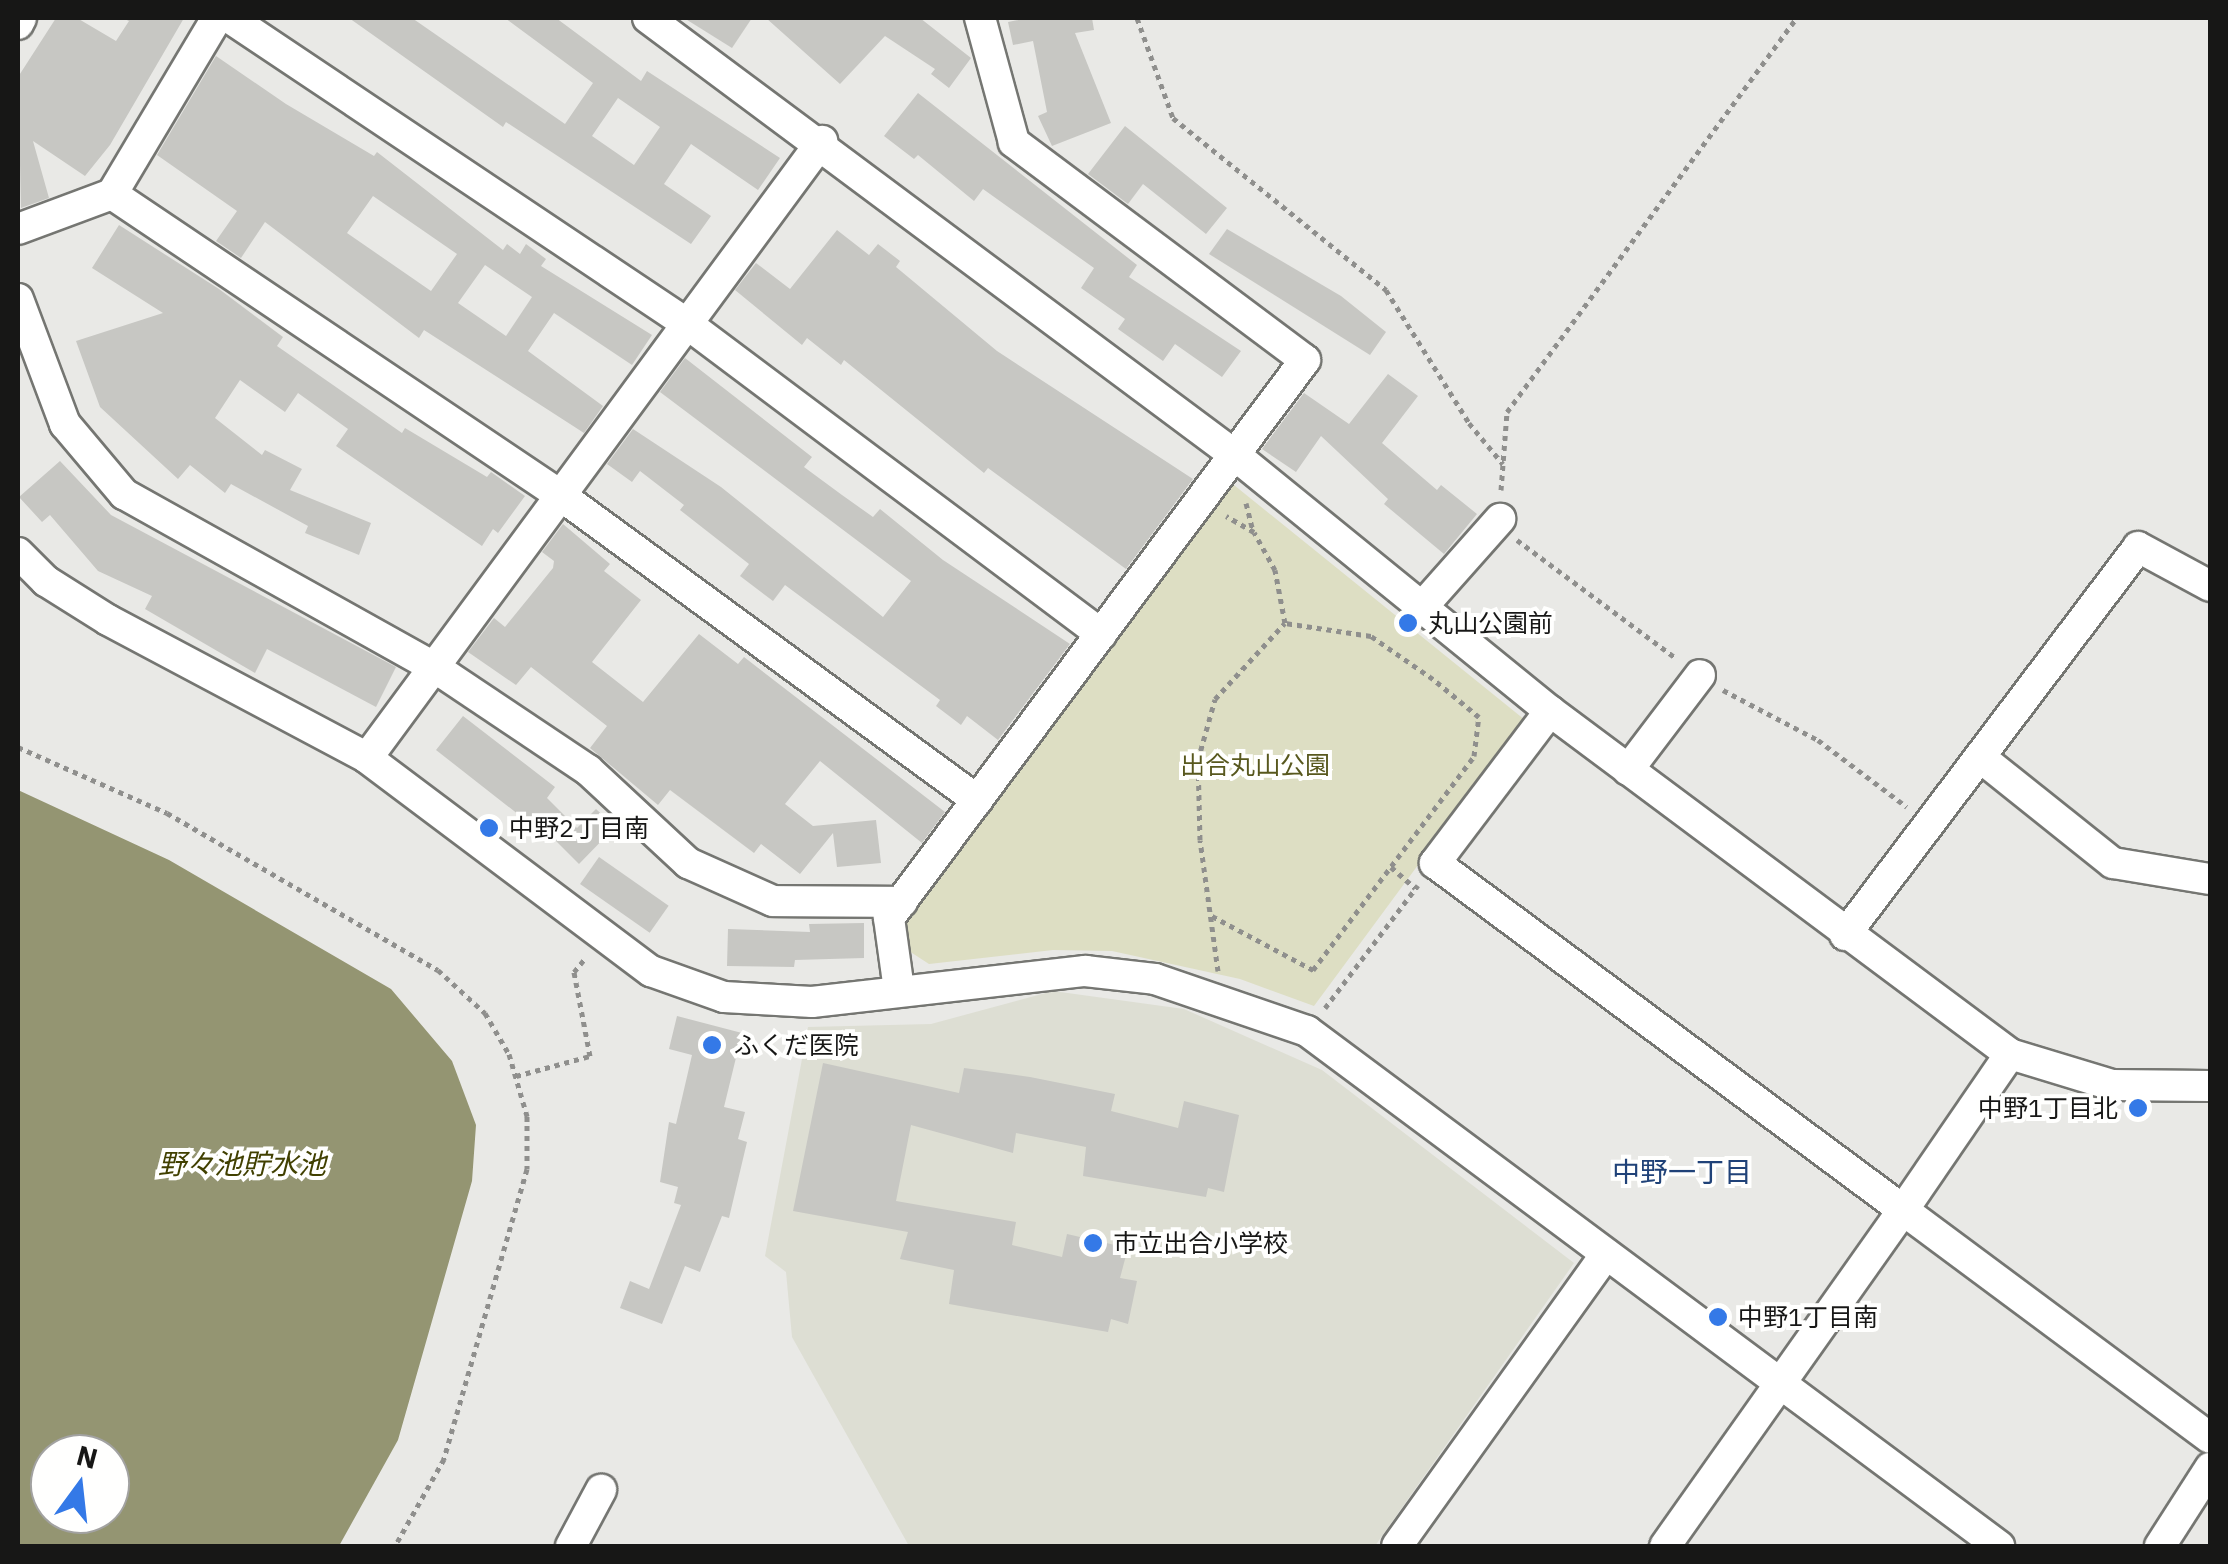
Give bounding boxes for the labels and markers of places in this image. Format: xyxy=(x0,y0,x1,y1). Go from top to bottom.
place label: 丸山公園前 xyxy=(1428,608,1553,638)
marker: 丸山公園前 xyxy=(1397,612,1419,634)
place label: 中野2丁目南 xyxy=(509,813,649,843)
marker: 中野2丁目南 xyxy=(478,817,500,839)
place label: ふくだ医院 xyxy=(734,1030,859,1060)
marker: ふくだ医院 xyxy=(699,1032,725,1058)
place label: 中野1丁目北 xyxy=(1978,1093,2118,1123)
marker: 中野1丁目北 xyxy=(2127,1097,2149,1119)
place label: 市立出合小学校 xyxy=(1113,1228,1288,1258)
marker: 市立出合小学校 xyxy=(1082,1232,1104,1254)
place label: 中野1丁目南 xyxy=(1738,1302,1878,1332)
marker: 中野1丁目南 xyxy=(1707,1306,1729,1328)

